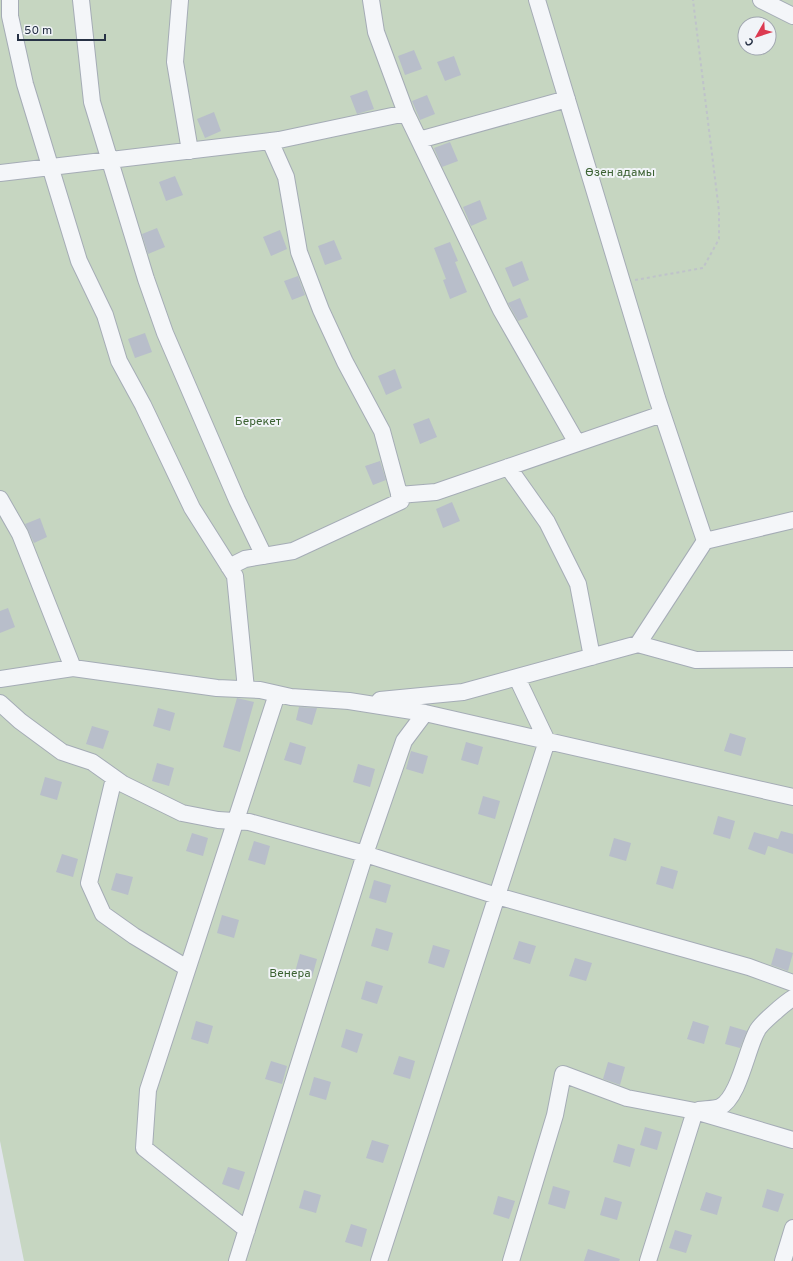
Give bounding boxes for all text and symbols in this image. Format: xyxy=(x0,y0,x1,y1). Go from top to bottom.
scale bar xyxy=(18,16,105,42)
north arrow xyxy=(737,16,777,56)
text: 50 m xyxy=(24,23,52,39)
text: С xyxy=(742,35,758,49)
park label: Өзен адамы xyxy=(585,165,655,181)
park label: Берекет xyxy=(235,414,282,430)
park label: Венера xyxy=(269,966,311,982)

